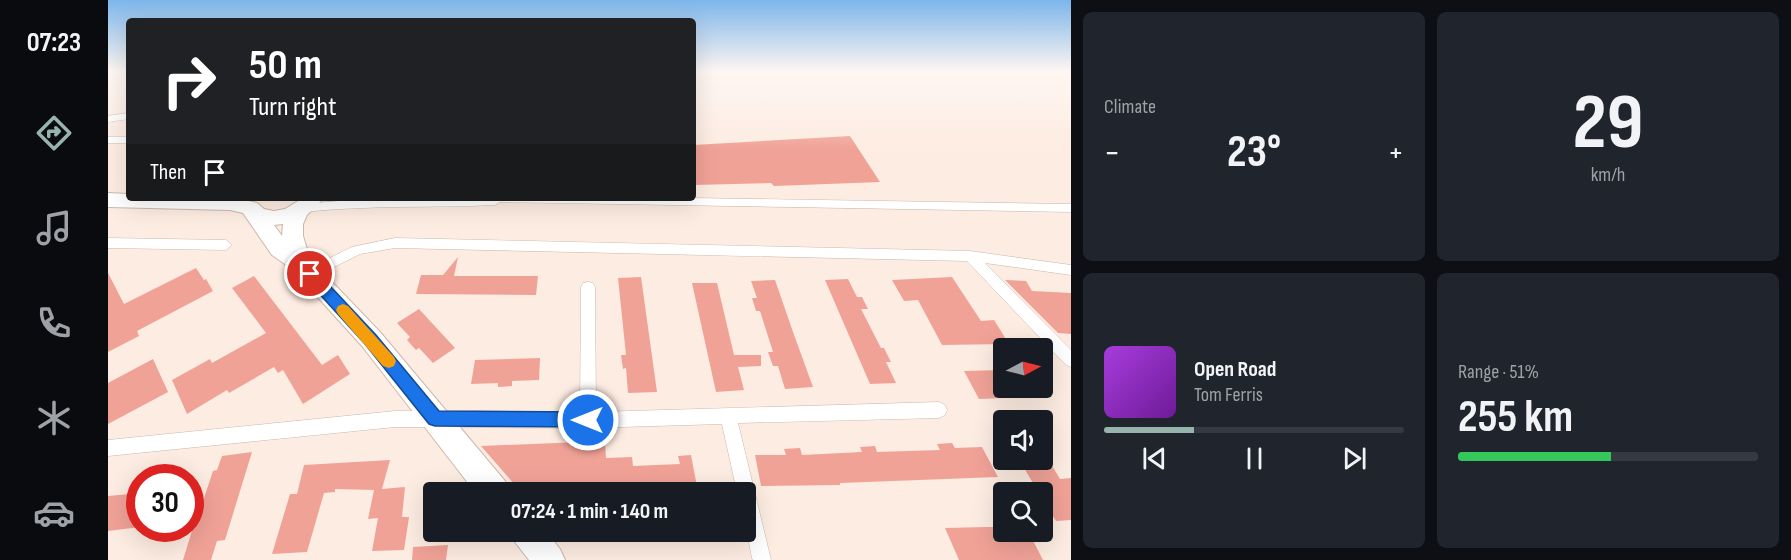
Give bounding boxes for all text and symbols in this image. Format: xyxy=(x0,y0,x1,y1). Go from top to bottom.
text: 07:23 xyxy=(27,27,81,59)
text: 50 m xyxy=(249,40,322,91)
icon: right xyxy=(150,42,228,120)
text: 29 xyxy=(1572,77,1644,170)
text: Turn right xyxy=(249,91,336,123)
text: Climate xyxy=(1104,95,1156,119)
icon: directions xyxy=(33,112,75,154)
text: 23° xyxy=(1227,125,1281,180)
text: − xyxy=(1104,133,1120,173)
text: + xyxy=(1388,133,1404,173)
icon: arrive xyxy=(198,156,231,189)
text: Then xyxy=(150,159,186,186)
text: km/h xyxy=(1591,163,1625,187)
icon: music xyxy=(33,207,75,249)
pin xyxy=(284,248,335,299)
icon: arrive xyxy=(293,257,326,290)
icon: phone xyxy=(33,302,75,344)
north arrow xyxy=(993,338,1053,398)
map controls xyxy=(993,338,1053,542)
text: Open Road xyxy=(1194,356,1276,383)
text: Range · 51% xyxy=(1458,360,1539,384)
text: Tom Ferris xyxy=(1194,383,1263,407)
position arrow xyxy=(556,388,620,452)
text: 255 km xyxy=(1458,390,1573,445)
icon: climate xyxy=(33,397,75,439)
button: sound xyxy=(993,410,1053,470)
icon: previous xyxy=(1138,442,1171,475)
icon: pause xyxy=(1238,442,1271,475)
icon: next xyxy=(1338,442,1371,475)
speed limit sign: 30 xyxy=(126,464,204,542)
button: search xyxy=(993,482,1053,542)
icon: car xyxy=(33,492,75,534)
text: 07:24 · 1 min · 140 m xyxy=(511,498,668,525)

